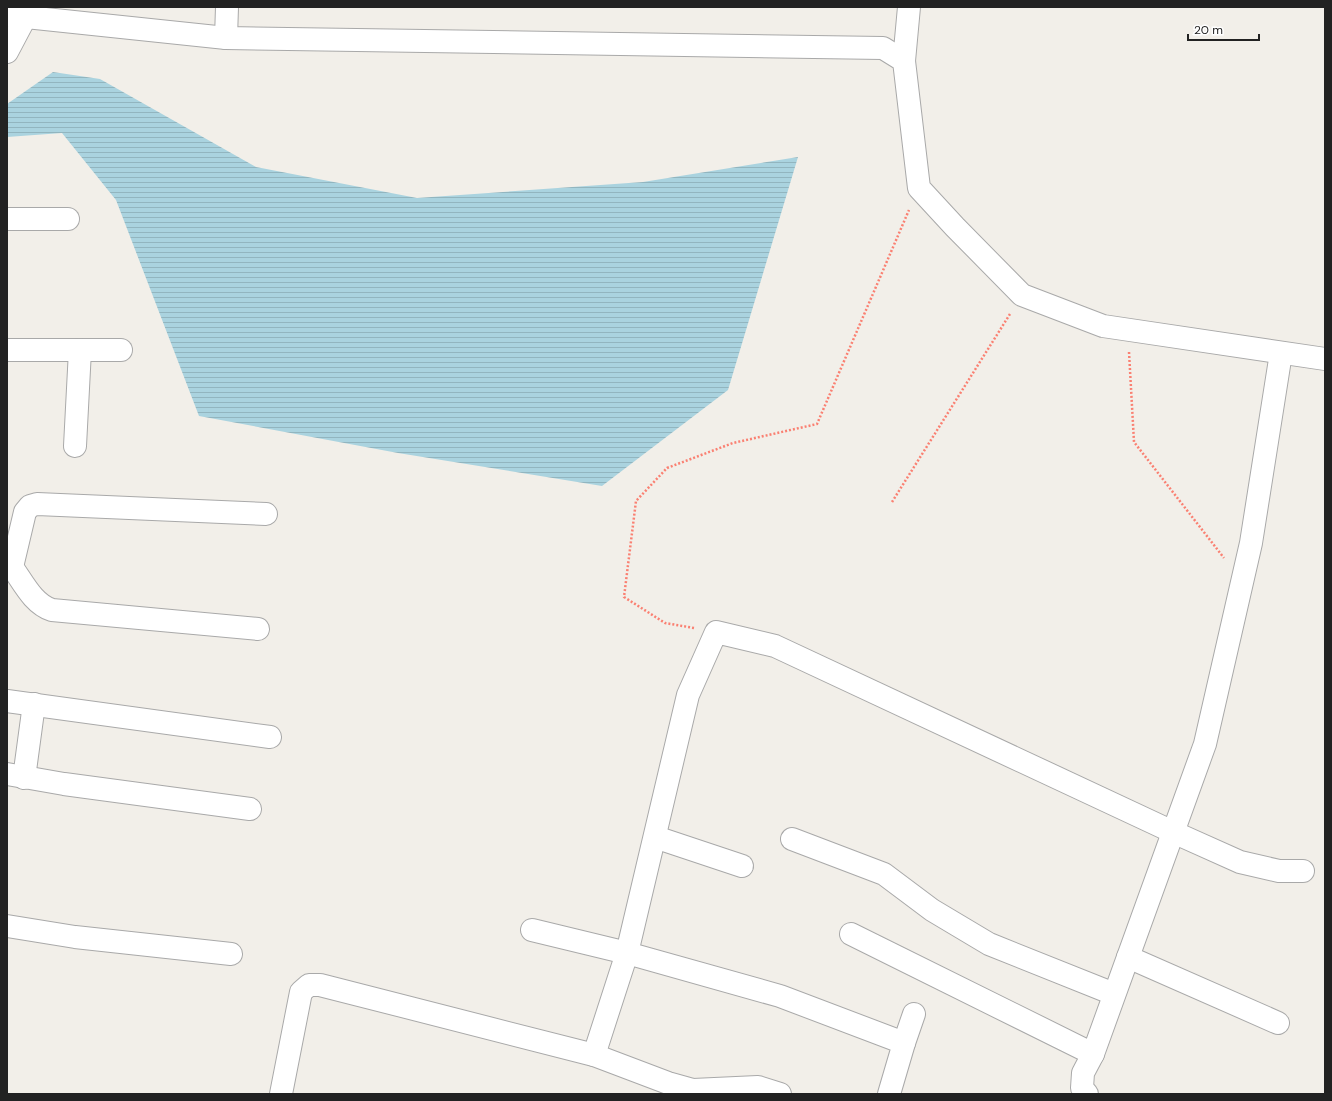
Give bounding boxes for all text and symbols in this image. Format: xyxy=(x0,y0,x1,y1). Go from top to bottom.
scale bar xyxy=(1188,16,1259,42)
text: 20 m xyxy=(1194,22,1223,38)

